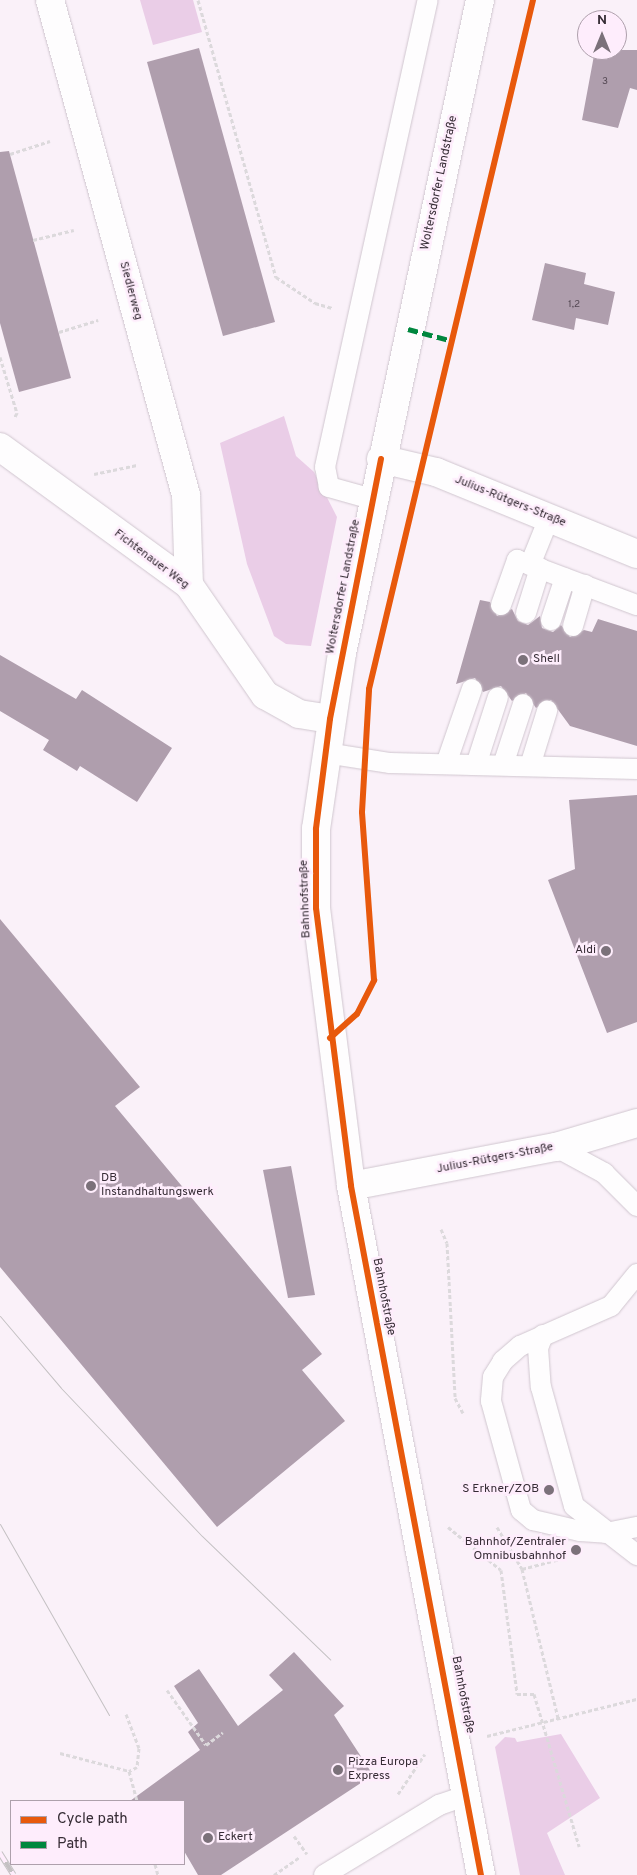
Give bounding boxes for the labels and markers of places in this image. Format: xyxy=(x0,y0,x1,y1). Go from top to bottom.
place label: Shell xyxy=(533,653,560,667)
marker: Shell xyxy=(517,654,529,666)
place label: Aldi xyxy=(575,944,596,958)
marker: Aldi xyxy=(600,945,612,957)
place label: DB Instandhaltungswerk xyxy=(101,1172,214,1200)
marker: DB Instandhaltungswerk xyxy=(85,1180,97,1192)
place label: S Erkner/ZOB xyxy=(462,1483,539,1497)
marker: S Erkner/ZOB xyxy=(543,1484,555,1496)
place label: Bahnhof/Zentraler Omnibusbahnhof xyxy=(465,1536,566,1564)
marker: Bahnhof/Zentraler Omnibusbahnhof xyxy=(570,1544,582,1556)
place label: Pizza Europa Express xyxy=(348,1756,418,1784)
marker: Pizza Europa Express xyxy=(332,1764,344,1776)
place label: Eckert xyxy=(218,1831,253,1845)
marker: Eckert xyxy=(202,1832,214,1844)

